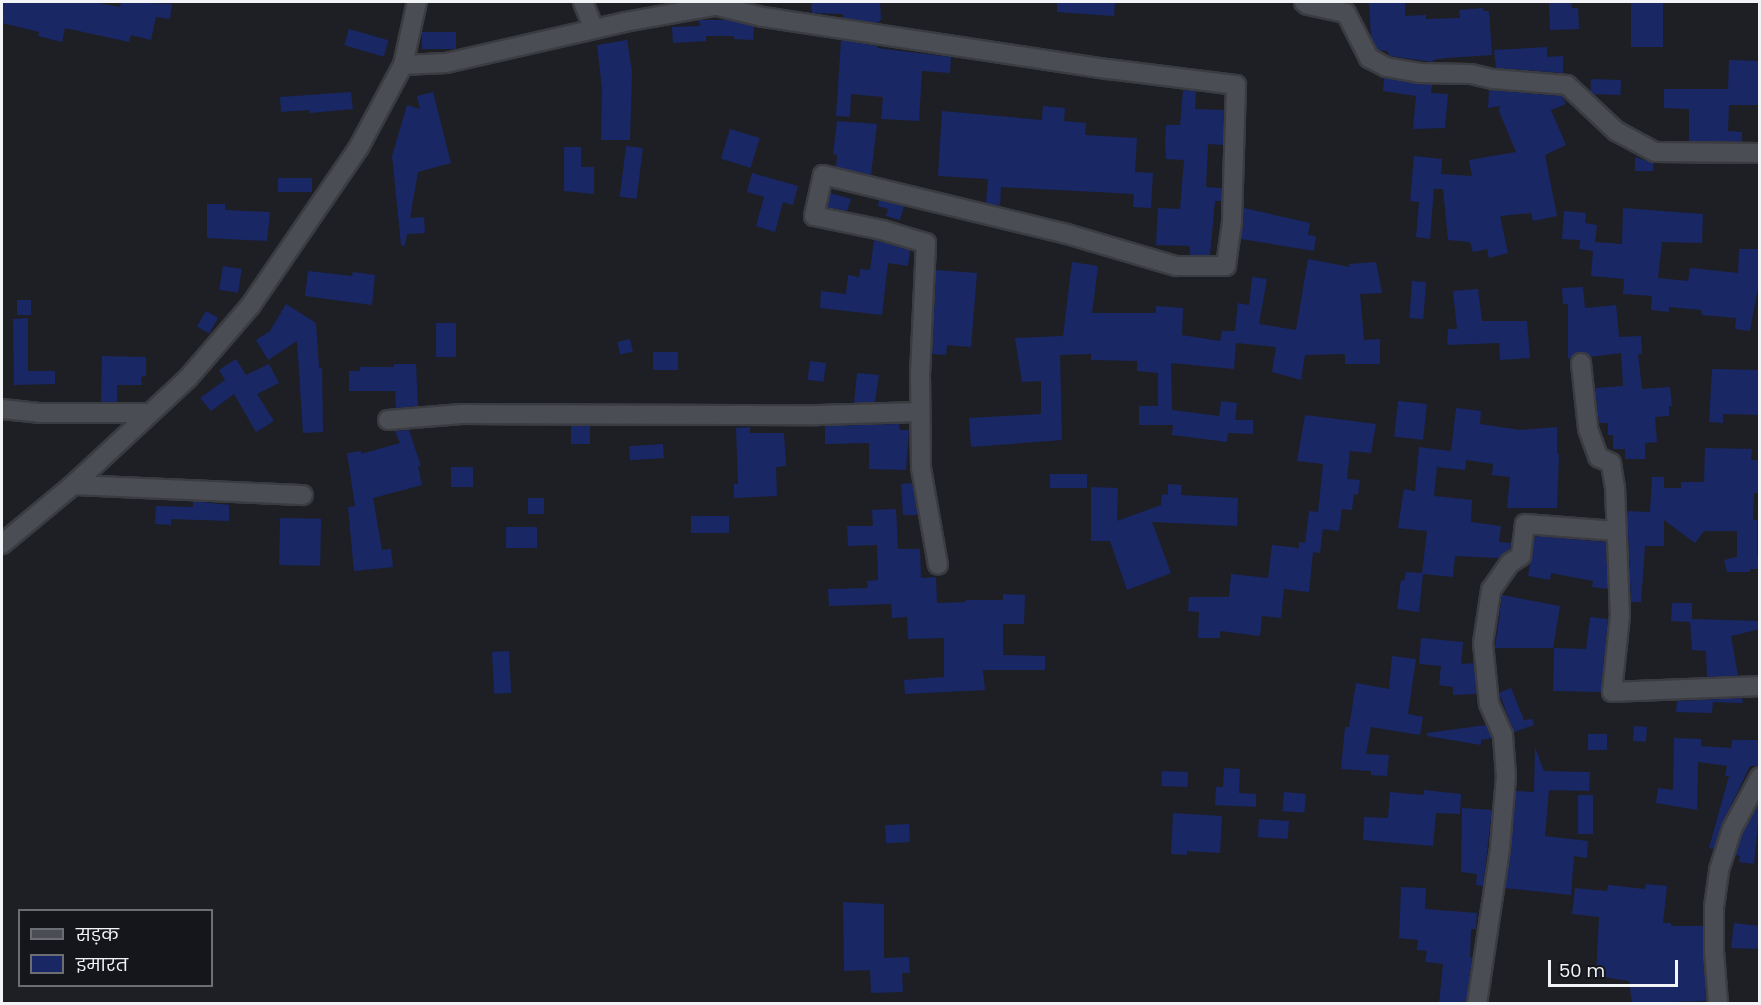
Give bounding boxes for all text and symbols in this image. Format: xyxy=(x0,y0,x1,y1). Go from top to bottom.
legend xyxy=(18,909,213,987)
text: सड़क xyxy=(76,922,119,947)
scale bar xyxy=(1551,948,1682,986)
text: इमारत xyxy=(76,952,128,977)
text: 50 m xyxy=(1559,958,1605,983)

